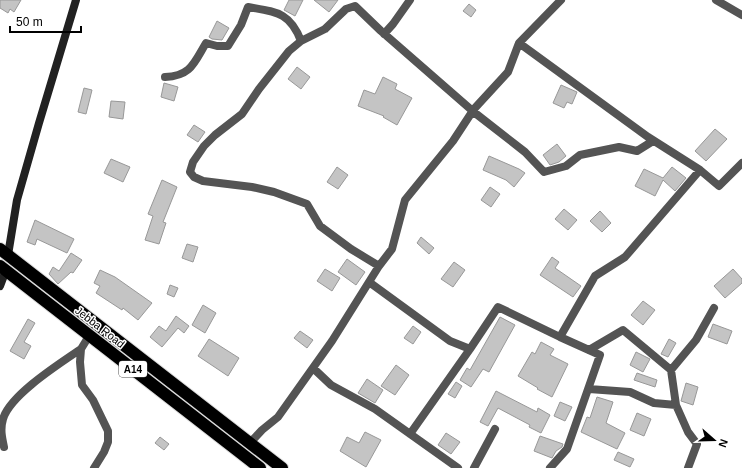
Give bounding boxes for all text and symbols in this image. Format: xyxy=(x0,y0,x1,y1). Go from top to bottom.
scale bar xyxy=(10,8,81,34)
text: 50 m xyxy=(16,15,43,29)
street label: Jebba Road xyxy=(73,304,127,350)
road number: A14 xyxy=(119,361,147,377)
north arrow xyxy=(694,420,734,460)
text: N xyxy=(716,438,730,449)

